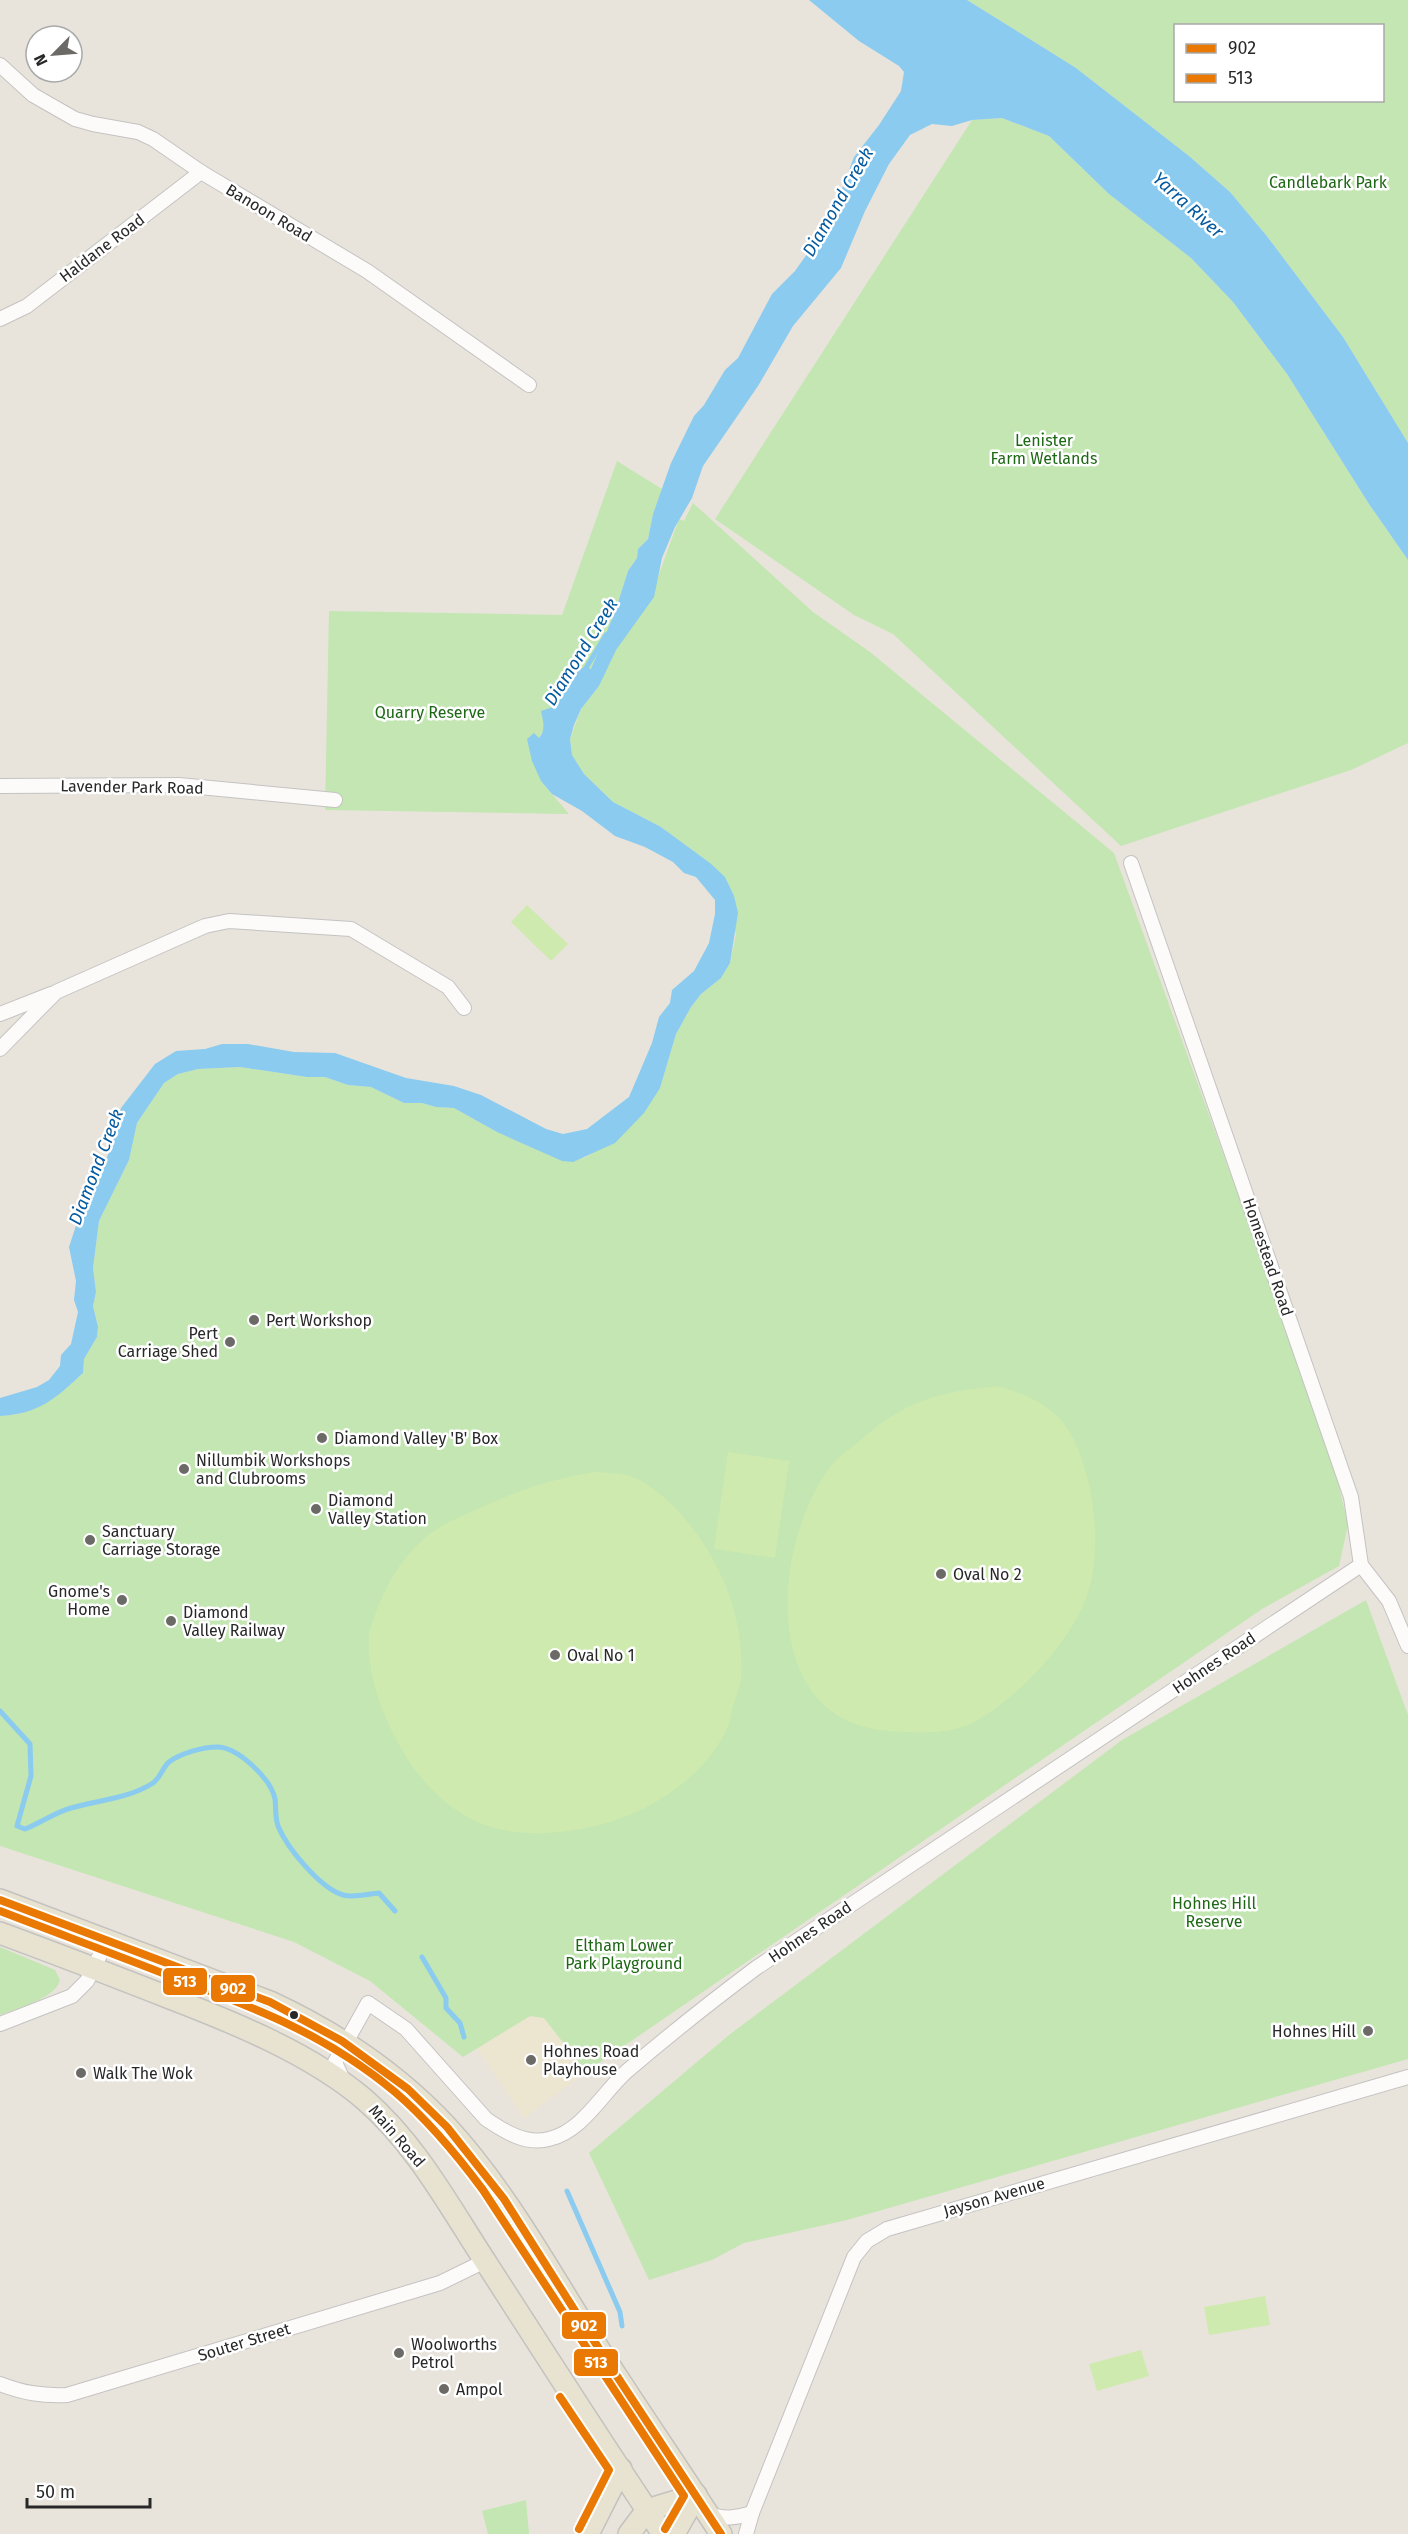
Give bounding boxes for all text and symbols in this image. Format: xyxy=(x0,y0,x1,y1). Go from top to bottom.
north arrow xyxy=(24,24,84,84)
legend xyxy=(1174,24,1384,102)
text: 902 xyxy=(1228,37,1256,59)
text: N xyxy=(30,51,52,69)
text: 513 xyxy=(1228,67,1253,89)
water label: Diamond Creek xyxy=(798,143,878,261)
water label: Yarra River xyxy=(1148,167,1229,243)
park label: Candlebark Park xyxy=(1269,173,1388,192)
street label: Banoon Road xyxy=(223,180,315,246)
street label: Haldane Road xyxy=(56,210,148,286)
park label: Lenister Farm Wetlands xyxy=(991,431,1097,468)
water label: Diamond Creek xyxy=(539,594,623,710)
park label: Quarry Reserve xyxy=(375,703,485,722)
street label: Lavender Park Road xyxy=(60,776,204,798)
water label: Diamond Creek xyxy=(64,1106,128,1228)
street label: Homestead Road xyxy=(1239,1195,1297,1319)
place label: Pert Workshop xyxy=(266,1311,372,1330)
marker: Pert Workshop xyxy=(247,1313,261,1327)
place label: Pert Carriage Shed xyxy=(118,1324,218,1361)
marker: Pert Carriage Shed xyxy=(223,1335,237,1349)
place label: Diamond Valley 'B' Box xyxy=(334,1429,498,1448)
marker: Diamond Valley 'B' Box xyxy=(315,1431,329,1445)
place label: Nillumbik Workshops and Clubrooms xyxy=(196,1451,350,1488)
marker: Nillumbik Workshops and Clubrooms xyxy=(177,1462,191,1476)
place label: Diamond Valley Station xyxy=(328,1491,427,1528)
marker: Diamond Valley Station xyxy=(309,1502,323,1516)
place label: Sanctuary Carriage Storage xyxy=(102,1522,220,1559)
marker: Sanctuary Carriage Storage xyxy=(83,1533,97,1547)
place label: Oval No 2 xyxy=(953,1565,1022,1584)
marker: Oval No 2 xyxy=(934,1567,948,1581)
place label: Gnome's Home xyxy=(48,1582,110,1619)
marker: Gnome's Home xyxy=(115,1593,129,1607)
place label: Diamond Valley Railway xyxy=(183,1603,285,1640)
marker: Diamond Valley Railway xyxy=(164,1614,178,1628)
street label: Hohnes Road xyxy=(1169,1628,1259,1698)
place label: Oval No 1 xyxy=(567,1646,635,1665)
marker: Oval No 1 xyxy=(548,1648,562,1662)
park label: Hohnes Hill Reserve xyxy=(1172,1894,1256,1931)
street label: Hohnes Road xyxy=(765,1897,855,1967)
park label: Eltham Lower Park Playground xyxy=(565,1936,683,1973)
line badge: 513 xyxy=(162,1967,208,1996)
text: 513 xyxy=(173,1972,197,1991)
line badge: 902 xyxy=(210,1974,256,2003)
text: 902 xyxy=(220,1979,246,1998)
unlabelled marker xyxy=(288,2009,300,2021)
place label: Hohnes Hill xyxy=(1272,2022,1356,2041)
marker: Hohnes Hill xyxy=(1361,2024,1375,2038)
place label: Hohnes Road Playhouse xyxy=(543,2042,639,2079)
marker: Hohnes Road Playhouse xyxy=(524,2053,538,2067)
place label: Walk The Wok xyxy=(93,2064,193,2083)
marker: Walk The Wok xyxy=(74,2066,88,2080)
street label: Main Road xyxy=(365,2101,429,2171)
street label: Jayson Avenue xyxy=(941,2173,1047,2221)
line badge: 902 xyxy=(561,2311,607,2340)
text: 902 xyxy=(571,2316,597,2335)
street label: Souter Street xyxy=(196,2319,293,2365)
place label: Woolworths Petrol xyxy=(411,2335,497,2372)
marker: Woolworths Petrol xyxy=(392,2346,406,2360)
line badge: 513 xyxy=(573,2348,619,2377)
text: 513 xyxy=(584,2353,608,2372)
place label: Ampol xyxy=(456,2380,503,2399)
marker: Ampol xyxy=(437,2382,451,2396)
scale bar xyxy=(27,2471,150,2509)
text: 50 m xyxy=(36,2481,75,2503)

